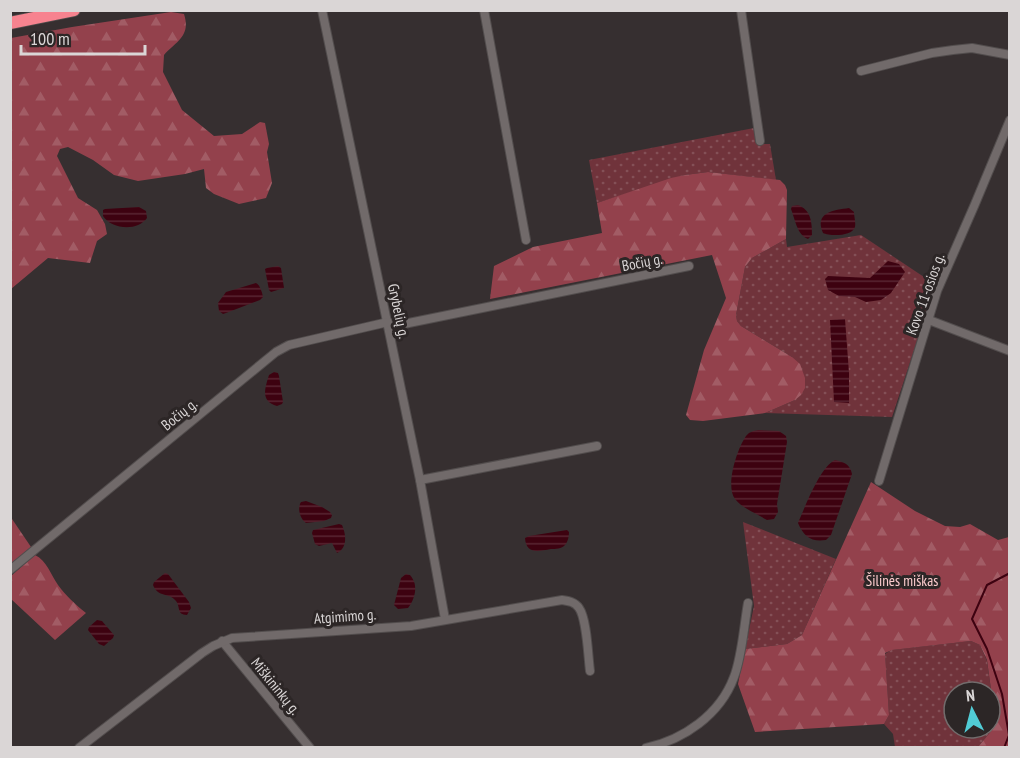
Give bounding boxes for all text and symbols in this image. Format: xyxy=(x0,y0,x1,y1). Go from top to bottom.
scale bar xyxy=(21,18,146,56)
text: 100 m xyxy=(30,27,70,50)
street label: Bočių g. xyxy=(620,249,664,275)
street label: Kovo 11-osios g. xyxy=(902,250,949,337)
street label: Grybelių g. xyxy=(384,282,414,340)
street label: Bočių g. xyxy=(157,394,201,434)
park label: Šilinės miškas xyxy=(866,571,938,590)
street label: Atgimimo g. xyxy=(313,604,377,628)
street label: Miškininkų g. xyxy=(247,654,305,719)
north arrow xyxy=(942,680,1002,740)
text: N xyxy=(965,685,976,705)

